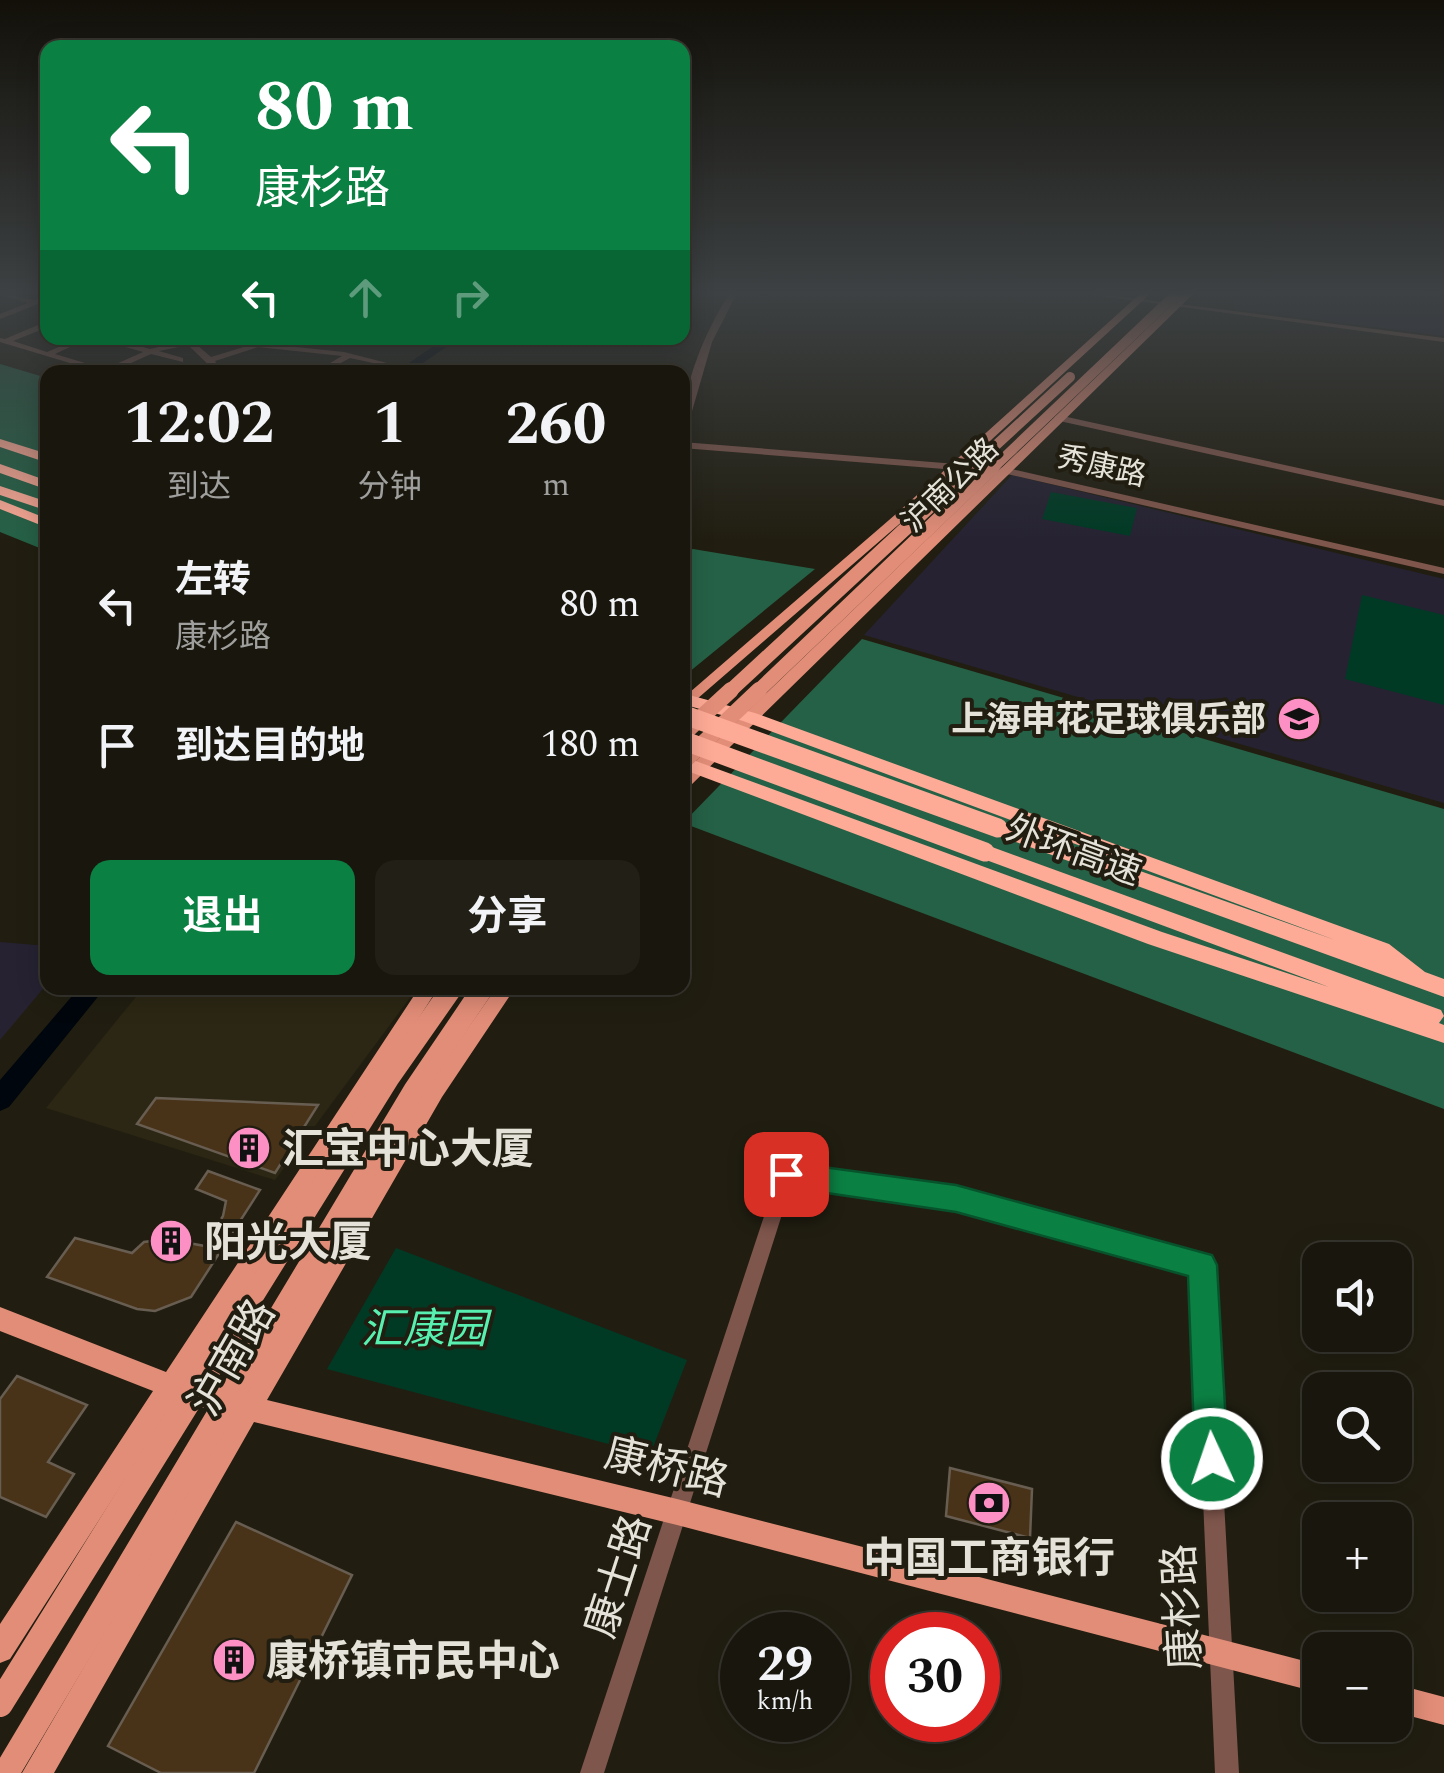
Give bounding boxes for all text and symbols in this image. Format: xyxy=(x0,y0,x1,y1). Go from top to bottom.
text: 80 m xyxy=(255,55,414,161)
icon: left xyxy=(90,80,220,210)
text: 康杉路 xyxy=(255,155,390,224)
icon: left xyxy=(233,270,288,325)
icon: ahead xyxy=(338,270,393,325)
icon: right xyxy=(443,270,498,325)
text: 12:02 xyxy=(124,378,274,470)
text: 1 xyxy=(373,378,407,470)
text: 260 xyxy=(505,379,606,471)
street label: 沪南公路 xyxy=(892,427,1010,544)
street label: 秀康路 xyxy=(1053,434,1151,500)
text: m xyxy=(542,461,570,510)
text: 到达 xyxy=(167,463,231,512)
text: 分钟 xyxy=(358,463,422,512)
text: 左转 xyxy=(175,552,251,610)
text: 80 m xyxy=(560,576,640,634)
icon: left xyxy=(90,578,145,633)
text: 康杉路 xyxy=(175,613,271,662)
place label: 上海申花足球俱乐部 xyxy=(951,694,1266,747)
school or university icon: 上海申花足球俱乐部 xyxy=(1276,696,1322,742)
text: 180 m xyxy=(541,716,640,774)
icon: arrive xyxy=(90,718,145,773)
text: 到达目的地 xyxy=(175,718,365,776)
street label: 外环高速 xyxy=(999,803,1148,900)
button: 退出 xyxy=(90,860,355,975)
button: 分享 xyxy=(375,860,640,975)
place label: 汇宝中心大厦 xyxy=(282,1119,534,1182)
building icon: 汇宝中心大厦 xyxy=(226,1125,272,1171)
pin xyxy=(744,1132,829,1217)
icon: arrive xyxy=(759,1147,814,1202)
place label: 阳光大厦 xyxy=(204,1212,372,1275)
building icon: 阳光大厦 xyxy=(148,1218,194,1264)
map controls xyxy=(1302,1242,1412,1742)
button: sound xyxy=(1302,1242,1412,1352)
street label: 沪南路 xyxy=(174,1288,292,1429)
park label: 汇康园 xyxy=(361,1299,492,1362)
button: search xyxy=(1302,1372,1412,1482)
position arrow xyxy=(1160,1407,1264,1511)
street label: 康桥路 xyxy=(598,1423,735,1514)
bank icon: 中国工商银行 xyxy=(966,1480,1012,1526)
button: + xyxy=(1302,1502,1412,1612)
street label: 康士路 xyxy=(570,1507,669,1646)
place label: 中国工商银行 xyxy=(863,1528,1115,1591)
street label: 康杉路 xyxy=(1149,1542,1218,1671)
speed limit sign: 30 xyxy=(870,1612,1000,1742)
text: 29 xyxy=(757,1627,813,1703)
place label: 康桥镇市民中心 xyxy=(266,1631,560,1694)
button: − xyxy=(1302,1632,1412,1742)
building icon: 康桥镇市民中心 xyxy=(211,1637,257,1683)
text: km/h xyxy=(757,1683,813,1721)

